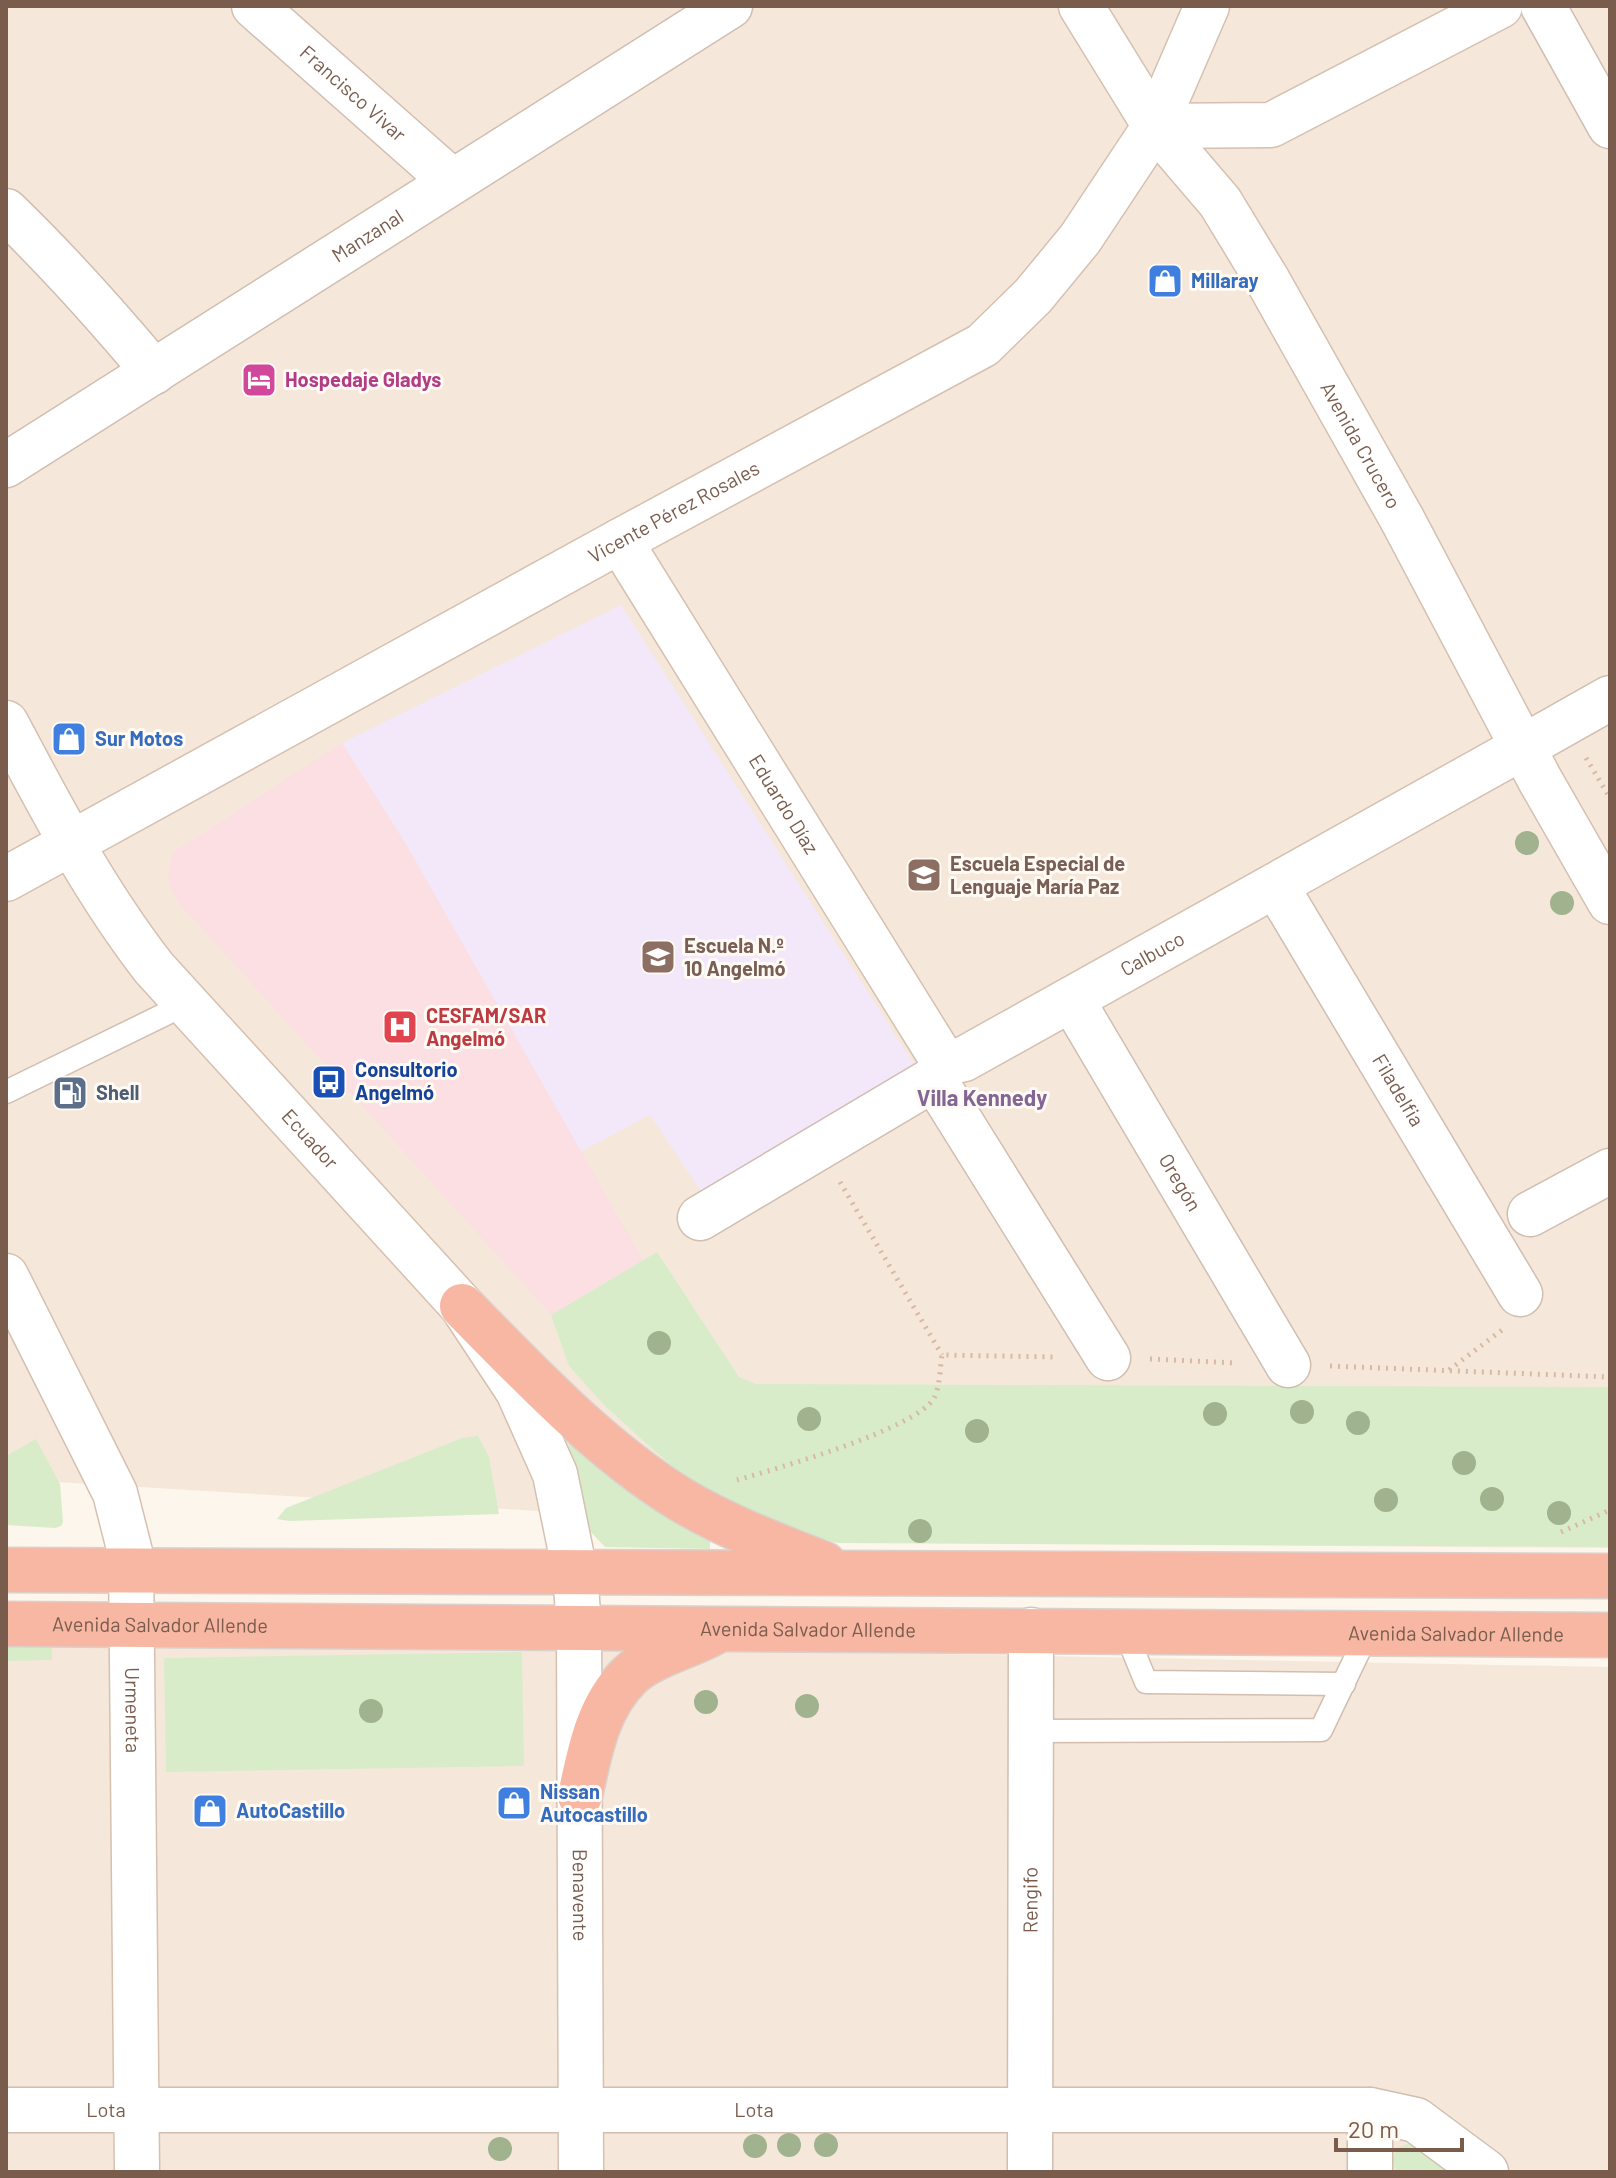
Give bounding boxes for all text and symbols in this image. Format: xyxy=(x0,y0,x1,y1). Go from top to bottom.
street label: Francisco Vivar xyxy=(296,40,411,146)
street label: Manzanal xyxy=(327,203,407,267)
shop icon: Millaray xyxy=(1146,262,1184,300)
place label: Millaray xyxy=(1191,268,1259,292)
hotel icon: Hospedaje Gladys xyxy=(240,361,278,399)
place label: Hospedaje Gladys xyxy=(285,367,441,391)
street label: Avenida Crucero xyxy=(1316,377,1407,512)
street label: Vicente Pérez Rosales xyxy=(584,455,763,567)
shop icon: Sur Motos xyxy=(50,720,88,758)
place label: Sur Motos xyxy=(95,726,183,750)
street label: Eduardo Díaz xyxy=(745,750,824,858)
place label: Escuela Especial de Lenguaje María Paz xyxy=(950,851,1125,898)
school or university icon: Escuela Especial de Lenguaje María Paz xyxy=(905,856,943,894)
street label: Calbuco xyxy=(1116,925,1188,980)
place label: Escuela N.º 10 Angelmó xyxy=(684,933,785,980)
school or university icon: Escuela N.º 10 Angelmó xyxy=(639,938,677,976)
place label: CESFAM/SAR Angelmó xyxy=(426,1003,546,1050)
hospital icon: CESFAM/SAR Angelmó xyxy=(381,1008,419,1046)
street label: Filadelfia xyxy=(1368,1049,1430,1130)
place label: Consultorio Angelmó xyxy=(355,1057,458,1104)
bus stop icon: Consultorio Angelmó xyxy=(310,1063,348,1101)
fuel station icon: Shell xyxy=(51,1074,89,1112)
place label: Shell xyxy=(96,1080,139,1104)
district label: Villa Kennedy xyxy=(917,1084,1047,1110)
street label: Ecuador xyxy=(277,1103,344,1173)
street label: Oregón xyxy=(1155,1149,1207,1215)
street label: Avenida Salvador Allende xyxy=(52,1611,268,1637)
street label: Avenida Salvador Allende xyxy=(700,1616,916,1641)
street label: Avenida Salvador Allende xyxy=(1348,1620,1564,1646)
street label: Urmeneta xyxy=(121,1667,146,1753)
place label: Nissan Autocastillo xyxy=(540,1779,648,1826)
shop icon: Nissan Autocastillo xyxy=(495,1784,533,1822)
shop icon: AutoCastillo xyxy=(191,1792,229,1830)
place label: AutoCastillo xyxy=(236,1798,345,1822)
street label: Benavente xyxy=(569,1849,593,1942)
street label: Rengifo xyxy=(1017,1867,1042,1933)
street label: Lota xyxy=(86,2097,126,2121)
street label: Lota xyxy=(734,2097,774,2121)
scale bar xyxy=(1336,2102,1462,2152)
text: 20 m xyxy=(1348,2114,1399,2143)

